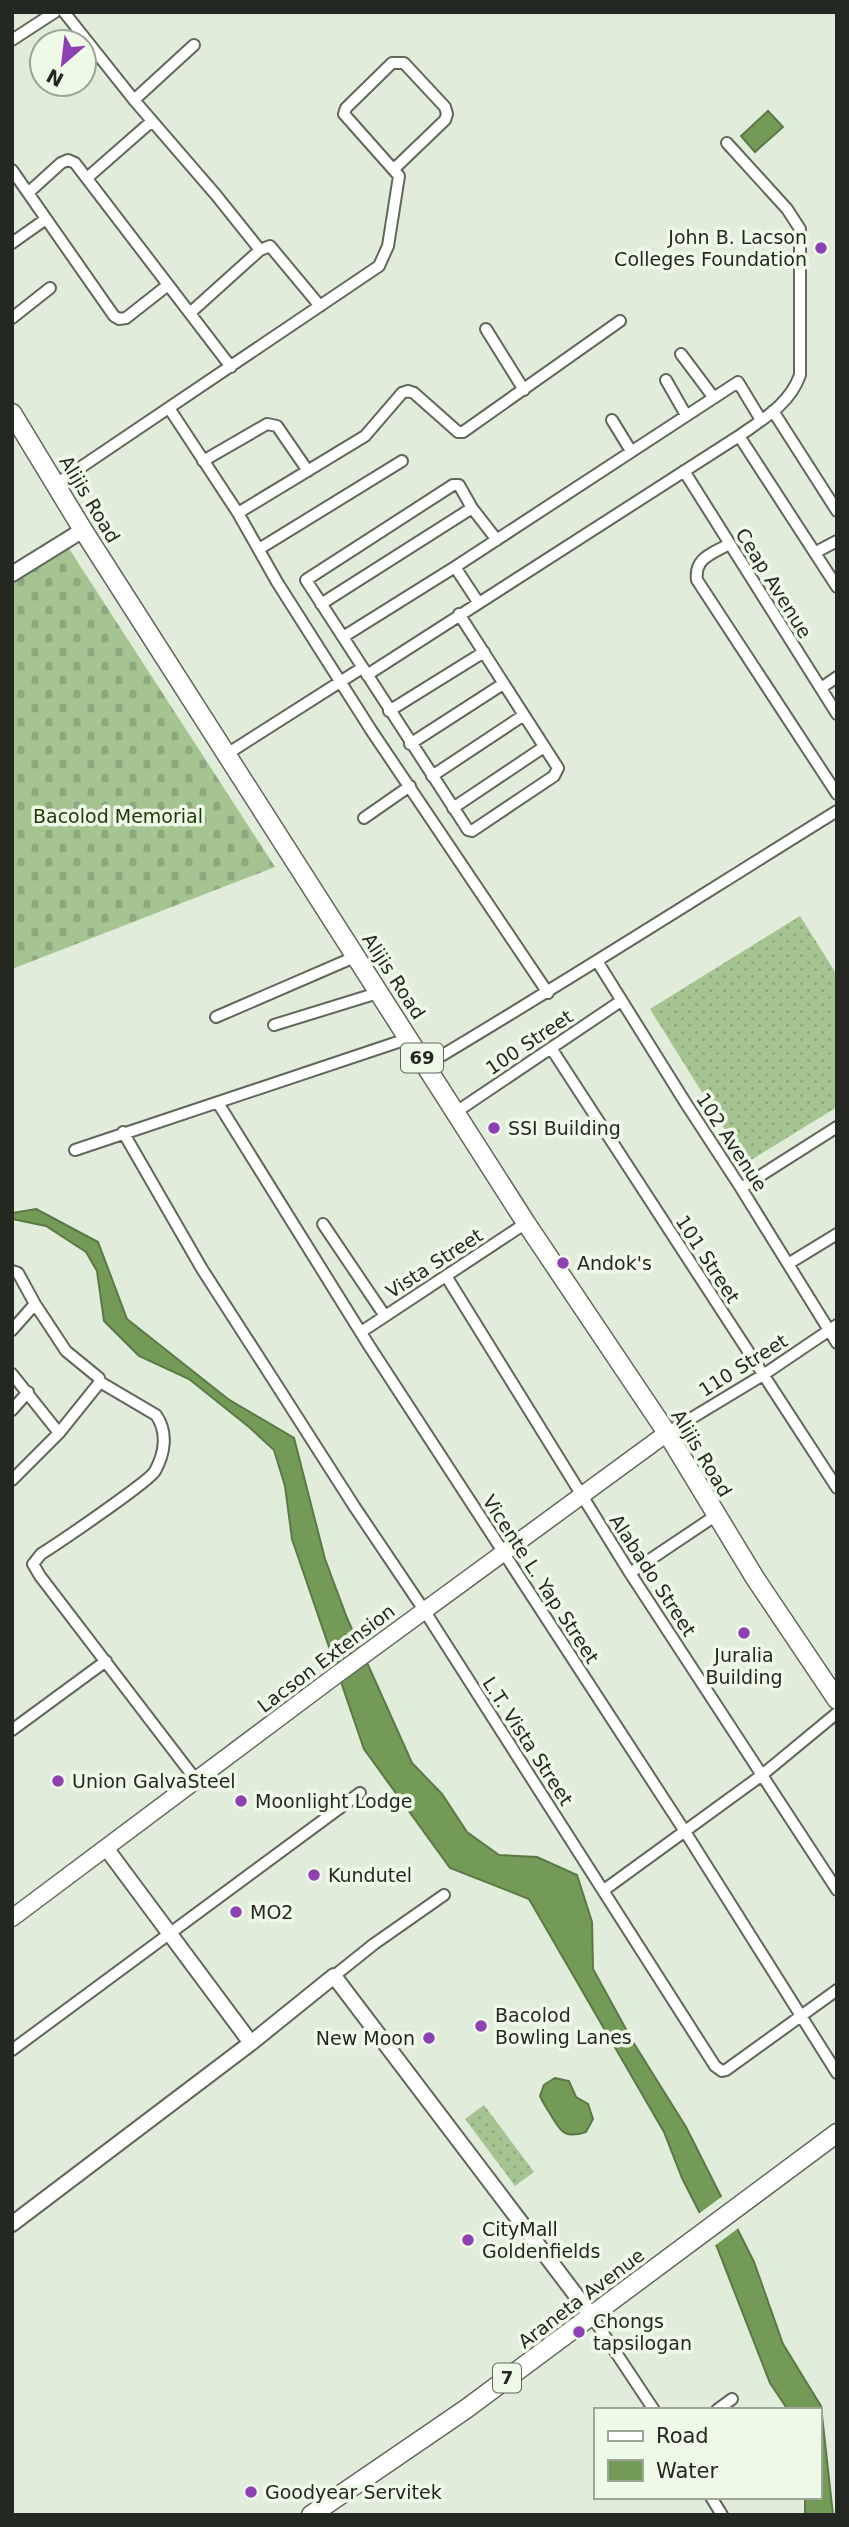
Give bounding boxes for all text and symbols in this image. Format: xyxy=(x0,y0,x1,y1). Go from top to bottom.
north arrow xyxy=(28,28,98,98)
text: N xyxy=(43,65,67,91)
place label: John B. Lacson Colleges Foundation xyxy=(614,226,807,270)
marker: John B. Lacson Colleges Foundation xyxy=(813,240,829,256)
street label: Alijis Road xyxy=(55,451,125,547)
street label: Ceap Avenue xyxy=(731,524,817,642)
park label: Bacolod Memorial xyxy=(33,805,203,827)
street label: Alijis Road xyxy=(358,929,430,1023)
street label: 100 Street xyxy=(481,1005,577,1079)
road number: 69 xyxy=(401,1044,443,1072)
street label: 102 Avenue xyxy=(692,1089,772,1195)
place label: SSI Building xyxy=(508,1117,621,1139)
marker: SSI Building xyxy=(486,1120,502,1136)
street label: 101 Street xyxy=(672,1211,744,1307)
street label: Vista Street xyxy=(382,1224,486,1302)
place label: Andok's xyxy=(577,1252,652,1274)
marker: Andok's xyxy=(555,1255,571,1271)
street label: 110 Street xyxy=(695,1329,791,1401)
street label: Alijis Road xyxy=(667,1405,737,1501)
street label: Vicente L. Yap Street xyxy=(478,1491,604,1667)
street label: Alabado Street xyxy=(605,1510,701,1640)
street label: Lacson Extension xyxy=(253,1599,399,1717)
marker: Juralia Building xyxy=(736,1625,752,1641)
place label: Juralia Building xyxy=(705,1644,783,1688)
street label: L.T. Vista Street xyxy=(478,1673,578,1809)
place label: Union GalvaSteel xyxy=(72,1770,236,1792)
marker: Union GalvaSteel xyxy=(50,1773,66,1789)
place label: Moonlight Lodge xyxy=(255,1790,413,1812)
marker: Moonlight Lodge xyxy=(233,1793,249,1809)
place label: Kundutel xyxy=(328,1864,412,1886)
marker: Kundutel xyxy=(306,1867,322,1883)
place label: MO2 xyxy=(250,1901,293,1923)
marker: MO2 xyxy=(228,1904,244,1920)
place label: Bacolod Bowling Lanes xyxy=(495,2004,632,2048)
marker: Bacolod Bowling Lanes xyxy=(473,2018,489,2034)
place label: New Moon xyxy=(316,2027,415,2049)
marker: New Moon xyxy=(421,2030,437,2046)
place label: CityMall Goldenfields xyxy=(482,2218,600,2262)
marker: CityMall Goldenfields xyxy=(460,2232,476,2248)
street label: Araneta Avenue xyxy=(514,2244,648,2352)
place label: Chongs tapsilogan xyxy=(593,2310,692,2354)
marker: Chongs tapsilogan xyxy=(571,2324,587,2340)
road number: 7 xyxy=(493,2364,521,2392)
legend xyxy=(594,2408,821,2499)
text: Road xyxy=(656,2424,709,2448)
text: Water xyxy=(656,2459,718,2483)
place label: Goodyear Servitek xyxy=(265,2481,442,2503)
marker: Goodyear Servitek xyxy=(243,2484,259,2500)

